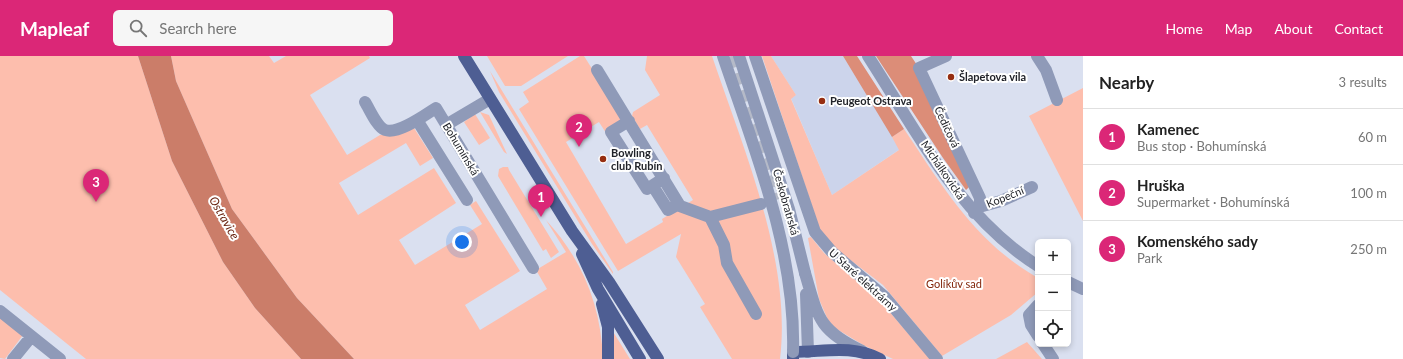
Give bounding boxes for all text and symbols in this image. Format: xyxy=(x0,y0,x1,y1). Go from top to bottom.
search box xyxy=(113,10,393,46)
text: Mapleaf xyxy=(20,17,89,40)
icon: search xyxy=(127,17,149,39)
text: Search here xyxy=(159,19,237,37)
text: Home xyxy=(1165,20,1203,37)
text: Map xyxy=(1225,20,1252,37)
text: About xyxy=(1274,20,1312,37)
text: Contact xyxy=(1334,20,1383,37)
place label: Šlapetova vila xyxy=(959,70,1026,83)
marker: Šlapetova vila xyxy=(946,72,956,82)
text: Nearby xyxy=(1099,72,1154,93)
text: 3 results xyxy=(1339,74,1387,90)
place label: Peugeot Ostrava xyxy=(830,94,912,107)
marker: Peugeot Ostrava xyxy=(817,96,827,106)
street label: Čedičová xyxy=(932,104,963,150)
pin: 2 xyxy=(566,114,592,147)
street label: Bohumínská xyxy=(441,120,482,177)
text: Kamenec xyxy=(1137,120,1199,138)
text: 1 xyxy=(1108,129,1116,145)
text: 60 m xyxy=(1358,129,1387,145)
street label: Michálkovická xyxy=(919,138,968,202)
text: Bus stop · Bohumínská xyxy=(1137,138,1266,154)
place label: Bowling club Rubín xyxy=(611,146,662,172)
marker: Bowling club Rubín xyxy=(598,154,608,164)
street label: Českobratrská xyxy=(771,167,802,237)
pin: 3 xyxy=(83,169,109,202)
text: Hruška xyxy=(1137,176,1185,194)
street label: Kopeční xyxy=(984,183,1026,210)
pin: 1 xyxy=(528,184,554,217)
text: 2 xyxy=(1108,185,1116,201)
text: 100 m xyxy=(1350,185,1387,201)
water label: Ostravice xyxy=(206,193,243,242)
text: Supermarket · Bohumínská xyxy=(1137,194,1290,210)
your location xyxy=(452,232,472,252)
text: Komenského sady xyxy=(1137,232,1258,250)
map controls xyxy=(1035,239,1071,347)
button: + xyxy=(1035,239,1071,275)
text: 3 xyxy=(1108,241,1116,257)
text: 250 m xyxy=(1350,241,1387,257)
street label: U Staré elektrárny xyxy=(827,246,900,314)
text: Park xyxy=(1137,250,1162,266)
button: − xyxy=(1035,275,1071,311)
park label: Golíkův sad xyxy=(926,277,982,290)
button: locate xyxy=(1035,311,1071,347)

